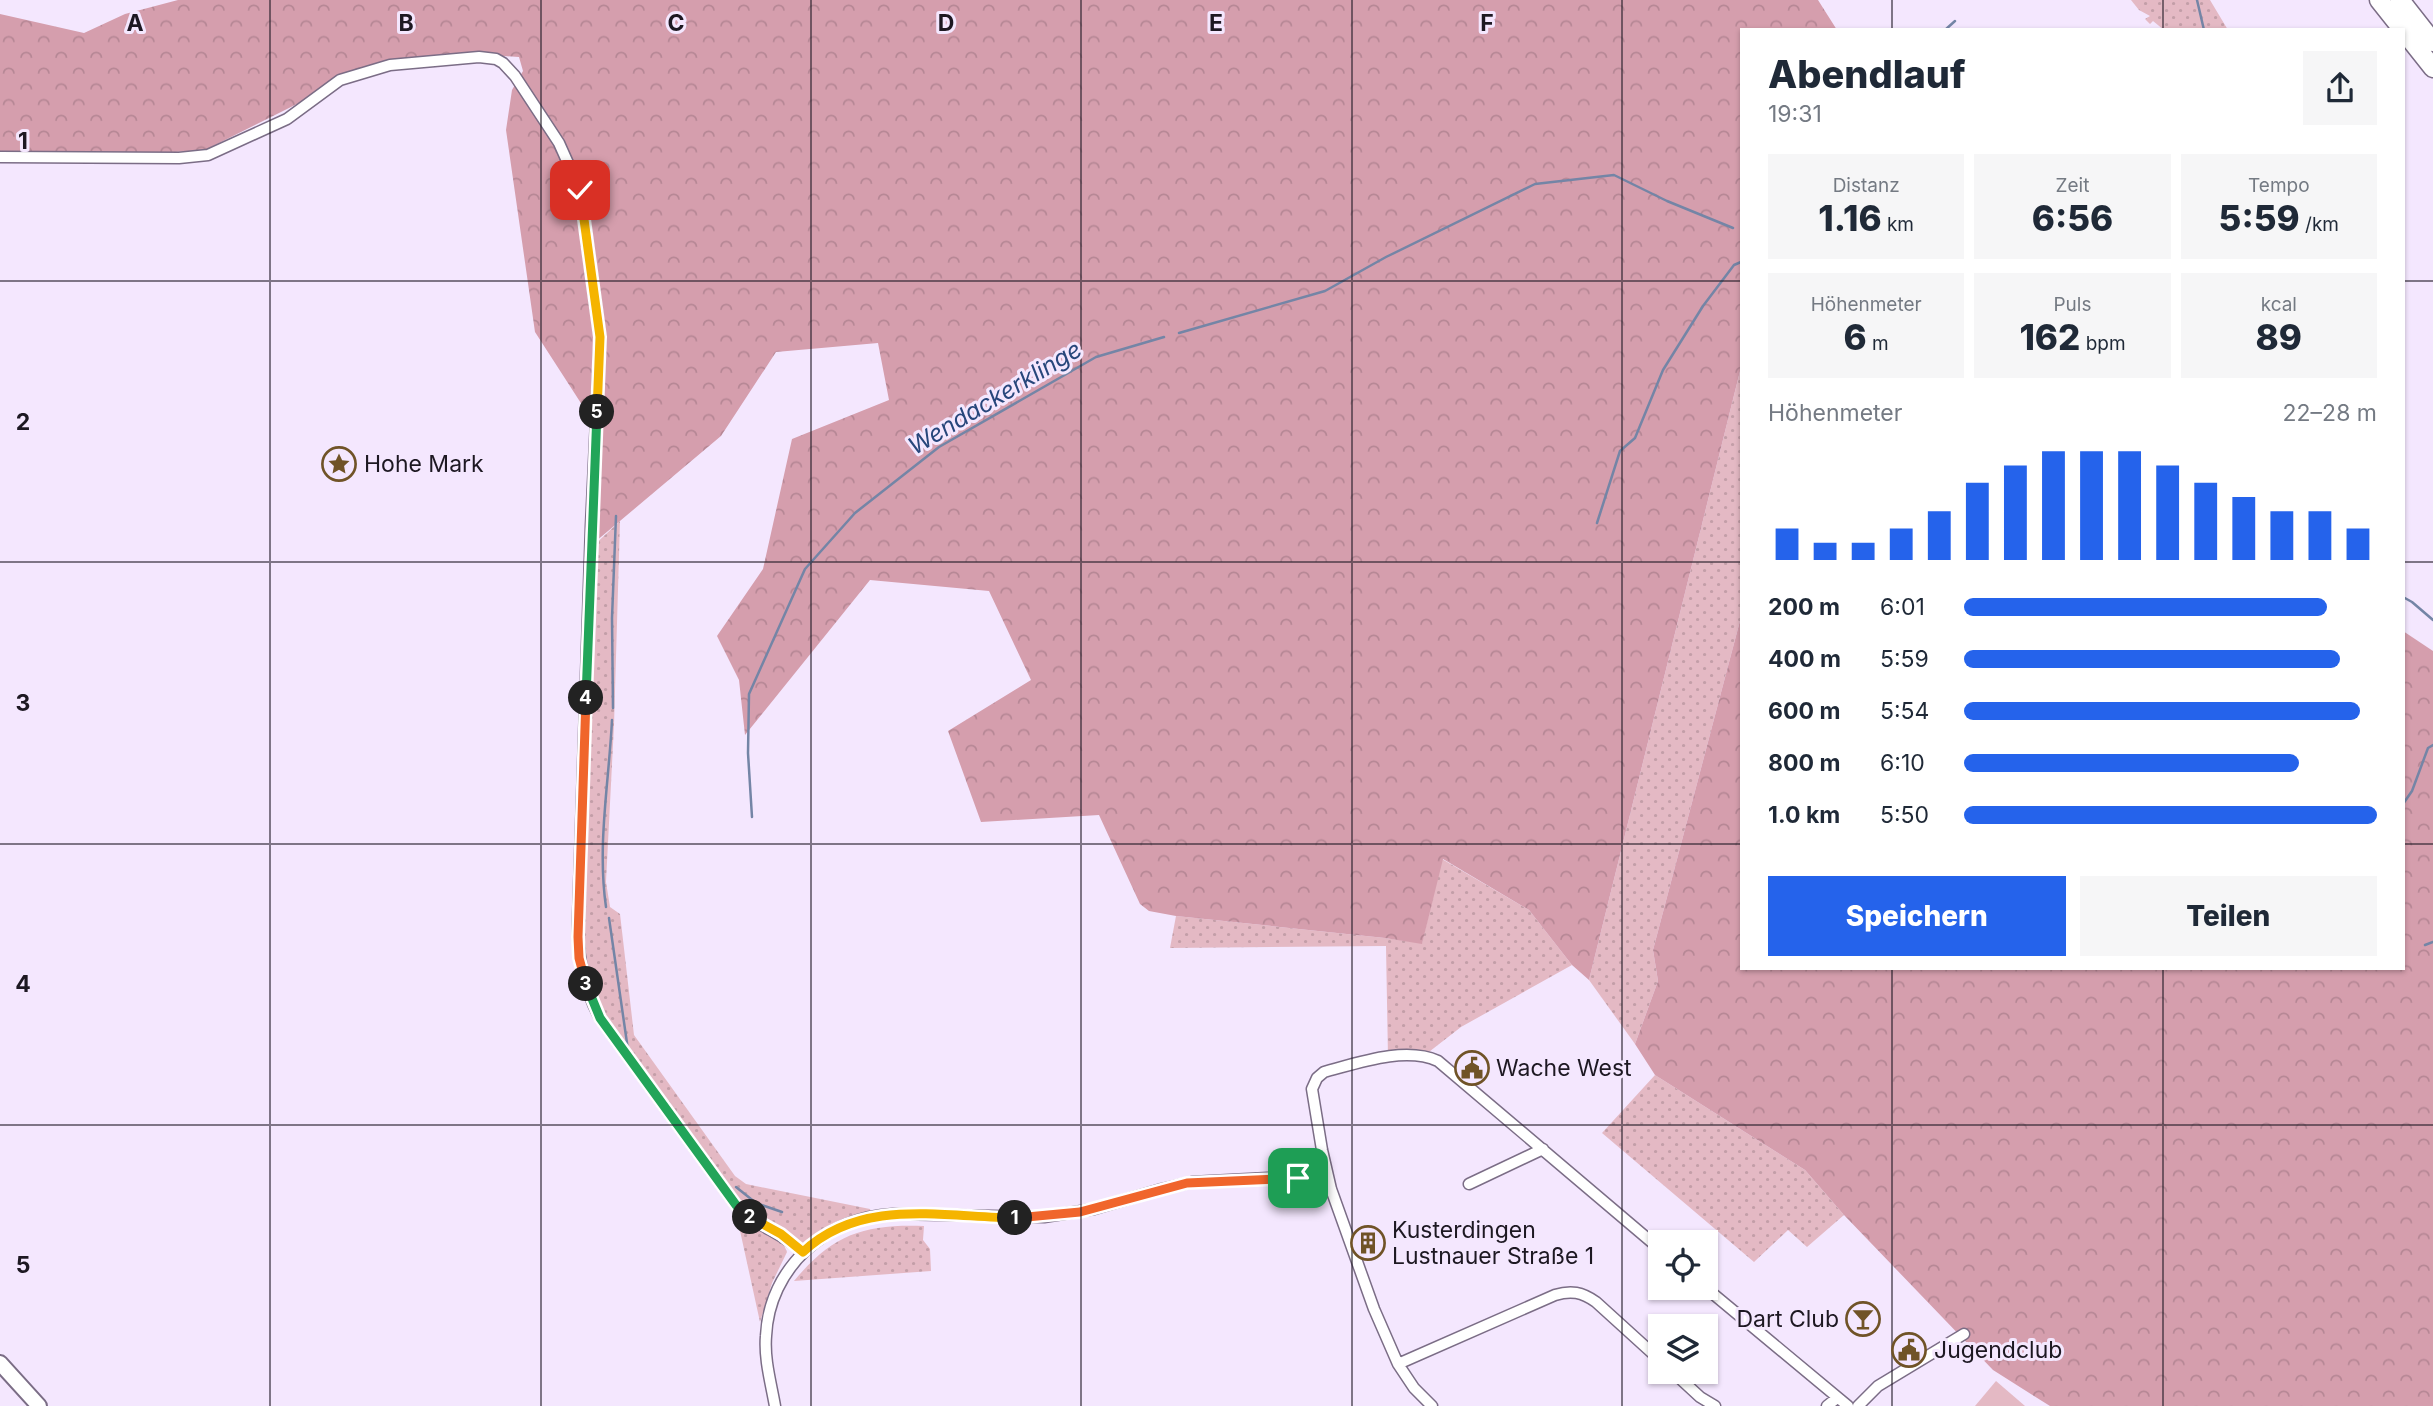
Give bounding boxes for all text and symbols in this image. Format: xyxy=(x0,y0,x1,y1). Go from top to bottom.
text: A xyxy=(126,9,144,37)
text: B xyxy=(398,9,414,37)
text: C xyxy=(667,9,685,37)
text: D xyxy=(938,9,954,37)
text: E xyxy=(1209,9,1223,37)
text: F xyxy=(1480,9,1494,37)
text: Abendlauf xyxy=(1768,51,1966,97)
button: share xyxy=(2303,51,2377,125)
text: 19:31 xyxy=(1768,100,1822,128)
text: 1 xyxy=(18,127,28,155)
pin xyxy=(550,160,610,220)
icon: check xyxy=(561,171,599,209)
text: Distanz xyxy=(1833,174,1900,197)
text: Zeit xyxy=(2056,174,2089,197)
text: Tempo xyxy=(2248,174,2310,197)
text: 1.16 xyxy=(1818,197,1882,239)
text: 6:56 xyxy=(2032,197,2113,239)
text: 5:59 xyxy=(2219,197,2300,239)
text: km xyxy=(1882,213,1914,236)
text: /km xyxy=(2300,213,2339,236)
text: Höhenmeter xyxy=(1811,293,1922,316)
text: Puls xyxy=(2053,293,2091,316)
text: kcal xyxy=(2261,293,2297,316)
text: 6 xyxy=(1844,316,1867,358)
text: 162 xyxy=(2019,316,2080,358)
text: 89 xyxy=(2256,316,2302,358)
text: m xyxy=(1867,332,1889,355)
text: bpm xyxy=(2080,332,2126,355)
water label: Wendackerklinge xyxy=(903,334,1087,461)
pin: 5 xyxy=(580,394,614,430)
text: Höhenmeter xyxy=(1768,399,1902,427)
text: 22–28 m xyxy=(2283,399,2377,427)
text: 5 xyxy=(590,400,603,423)
text: 2 xyxy=(16,408,30,436)
place icon: Hohe Mark xyxy=(320,445,358,483)
place label: Hohe Mark xyxy=(364,450,484,478)
text: 200 m xyxy=(1768,593,1840,621)
text: 6:01 xyxy=(1880,593,1925,621)
text: 400 m xyxy=(1768,645,1841,673)
text: 5:59 xyxy=(1880,645,1929,673)
pin: 4 xyxy=(568,680,604,716)
text: 4 xyxy=(579,686,592,709)
text: 3 xyxy=(16,689,30,717)
text: 600 m xyxy=(1768,697,1840,725)
text: 5:54 xyxy=(1880,697,1929,725)
text: 800 m xyxy=(1768,749,1840,777)
text: 6:10 xyxy=(1880,749,1925,777)
text: 1.0 km xyxy=(1768,801,1840,829)
text: 5:50 xyxy=(1880,801,1929,829)
button: Speichern xyxy=(1768,876,2066,956)
button: Teilen xyxy=(2080,876,2377,956)
pin: 3 xyxy=(568,967,604,1002)
text: 4 xyxy=(15,970,31,998)
text: 3 xyxy=(579,972,592,995)
public building icon: Wache West xyxy=(1453,1049,1491,1087)
place label: Wache West xyxy=(1496,1054,1632,1082)
pin xyxy=(1268,1148,1328,1208)
icon: arrive xyxy=(1279,1159,1317,1197)
pin: 2 xyxy=(732,1200,768,1234)
pin: 1 xyxy=(998,1200,1032,1236)
text: 2 xyxy=(744,1205,755,1228)
text: 1 xyxy=(1010,1206,1019,1229)
place label: Kusterdingen Lustnauer Straße 1 xyxy=(1392,1216,1594,1270)
building icon: Kusterdingen Lustnauer Straße 1 xyxy=(1349,1224,1387,1262)
map controls xyxy=(1648,1230,1718,1384)
button: locate xyxy=(1648,1230,1718,1300)
text: 5 xyxy=(16,1251,30,1279)
bar icon: Dart Club xyxy=(1844,1300,1882,1338)
place label: Dart Club xyxy=(1736,1305,1839,1333)
button: layers xyxy=(1648,1314,1718,1384)
public building icon: Jugendclub xyxy=(1890,1331,1928,1369)
place label: Jugendclub xyxy=(1934,1336,2062,1364)

